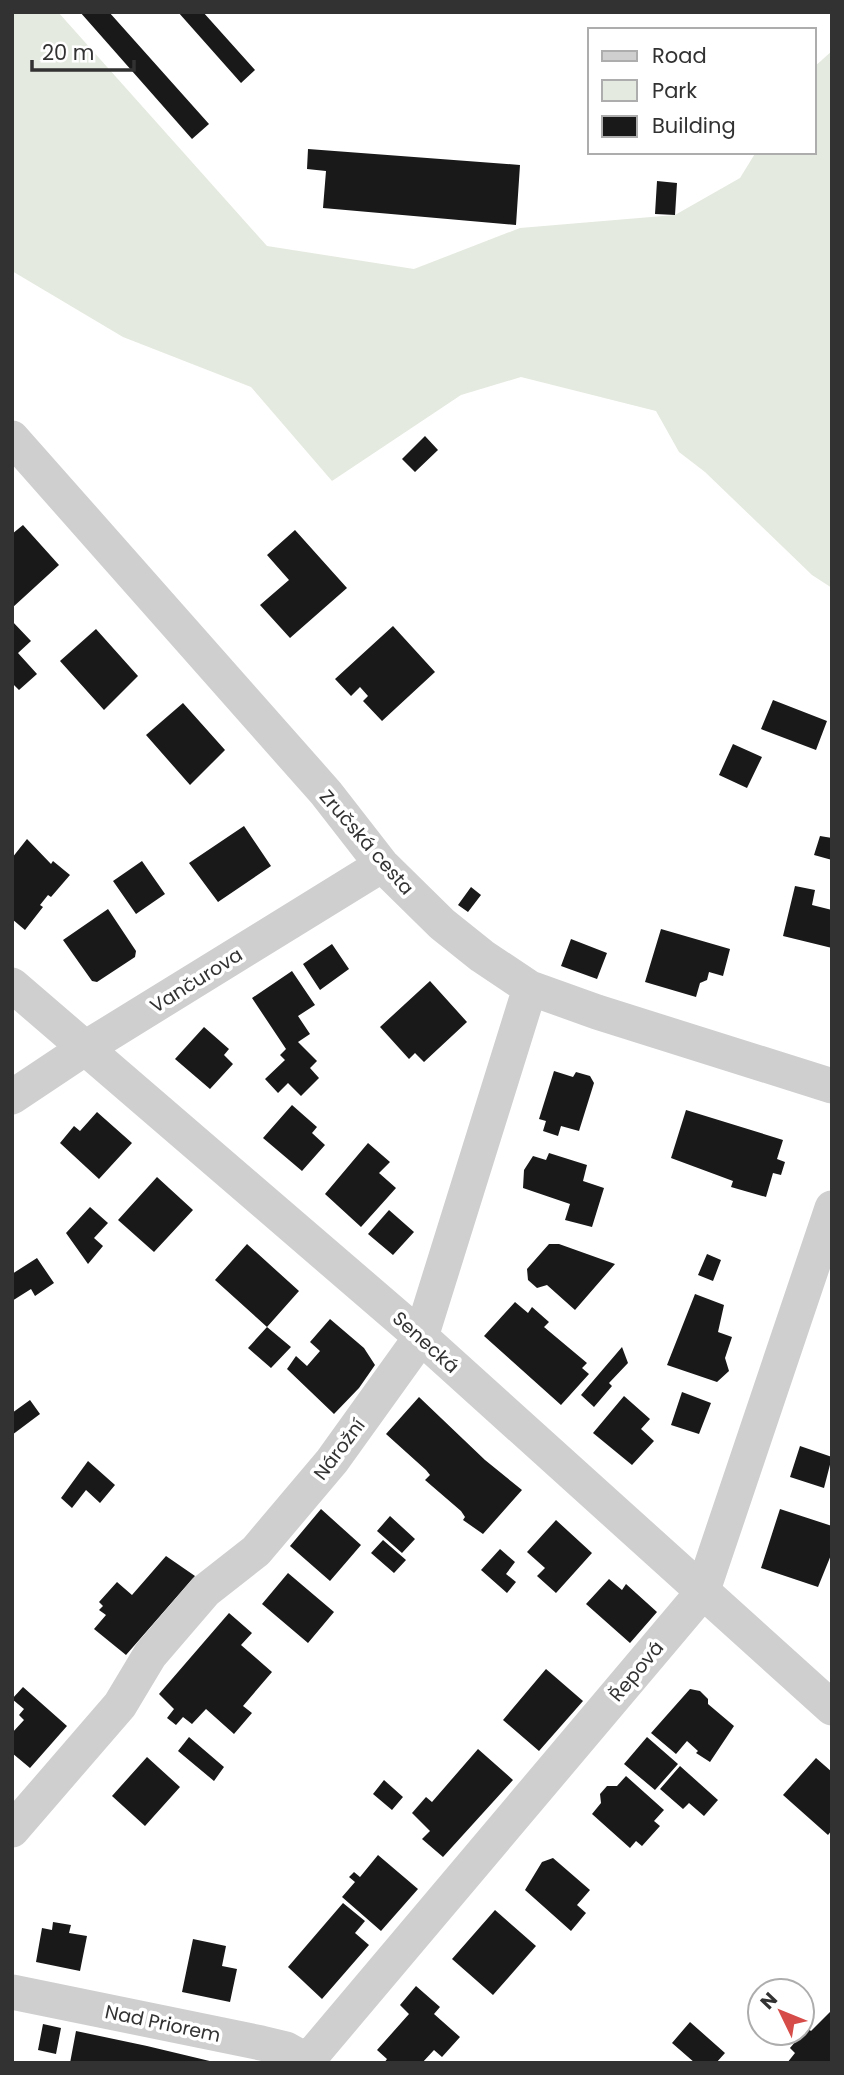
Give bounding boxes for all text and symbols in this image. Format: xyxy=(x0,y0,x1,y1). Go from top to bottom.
scale bar xyxy=(32,28,133,72)
legend xyxy=(588,28,816,154)
text: 20 m xyxy=(42,38,95,67)
text: Road xyxy=(652,41,707,70)
text: Park xyxy=(652,76,697,105)
text: Building xyxy=(652,111,736,140)
street label: Zručská cesta xyxy=(313,784,420,901)
street label: Vančurova xyxy=(145,941,248,1020)
street label: Senecká xyxy=(387,1305,465,1380)
street label: Nárožní xyxy=(307,1413,372,1486)
street label: Řepová xyxy=(603,1635,670,1708)
north arrow xyxy=(746,1977,816,2047)
text: N xyxy=(754,1986,784,2015)
street label: Nad Priorem xyxy=(103,1998,223,2049)

